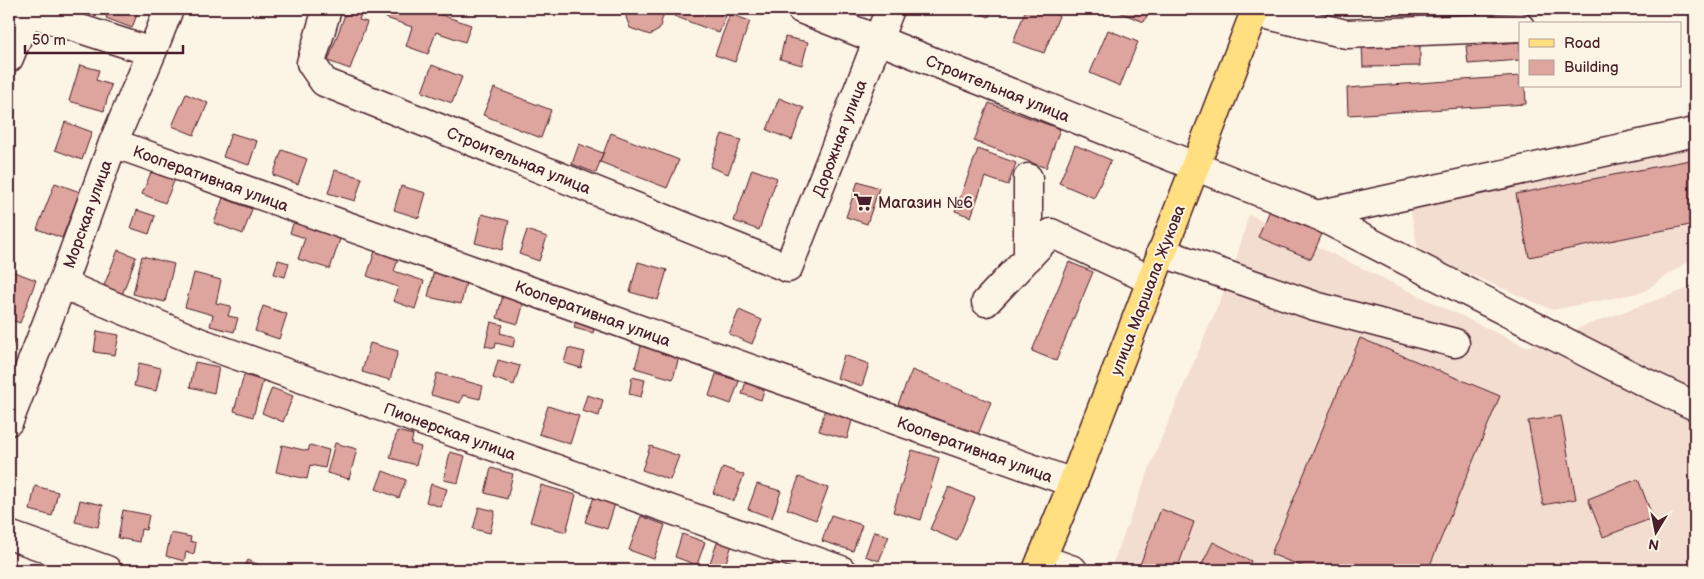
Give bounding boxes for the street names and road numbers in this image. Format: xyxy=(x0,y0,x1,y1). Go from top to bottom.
street label: Строительная улица xyxy=(923,52,1073,127)
street label: Дорожная улица xyxy=(809,77,872,200)
street label: Строительная улица xyxy=(444,124,594,199)
street label: Кооперативная улица xyxy=(130,142,291,217)
street label: Морская улица xyxy=(60,157,117,271)
street label: улица Маршала Жукова xyxy=(1107,202,1190,378)
street label: Кооперативная улица xyxy=(512,277,673,352)
street label: Пионерская улица xyxy=(381,400,519,465)
street label: Кооперативная улица xyxy=(894,413,1055,488)

